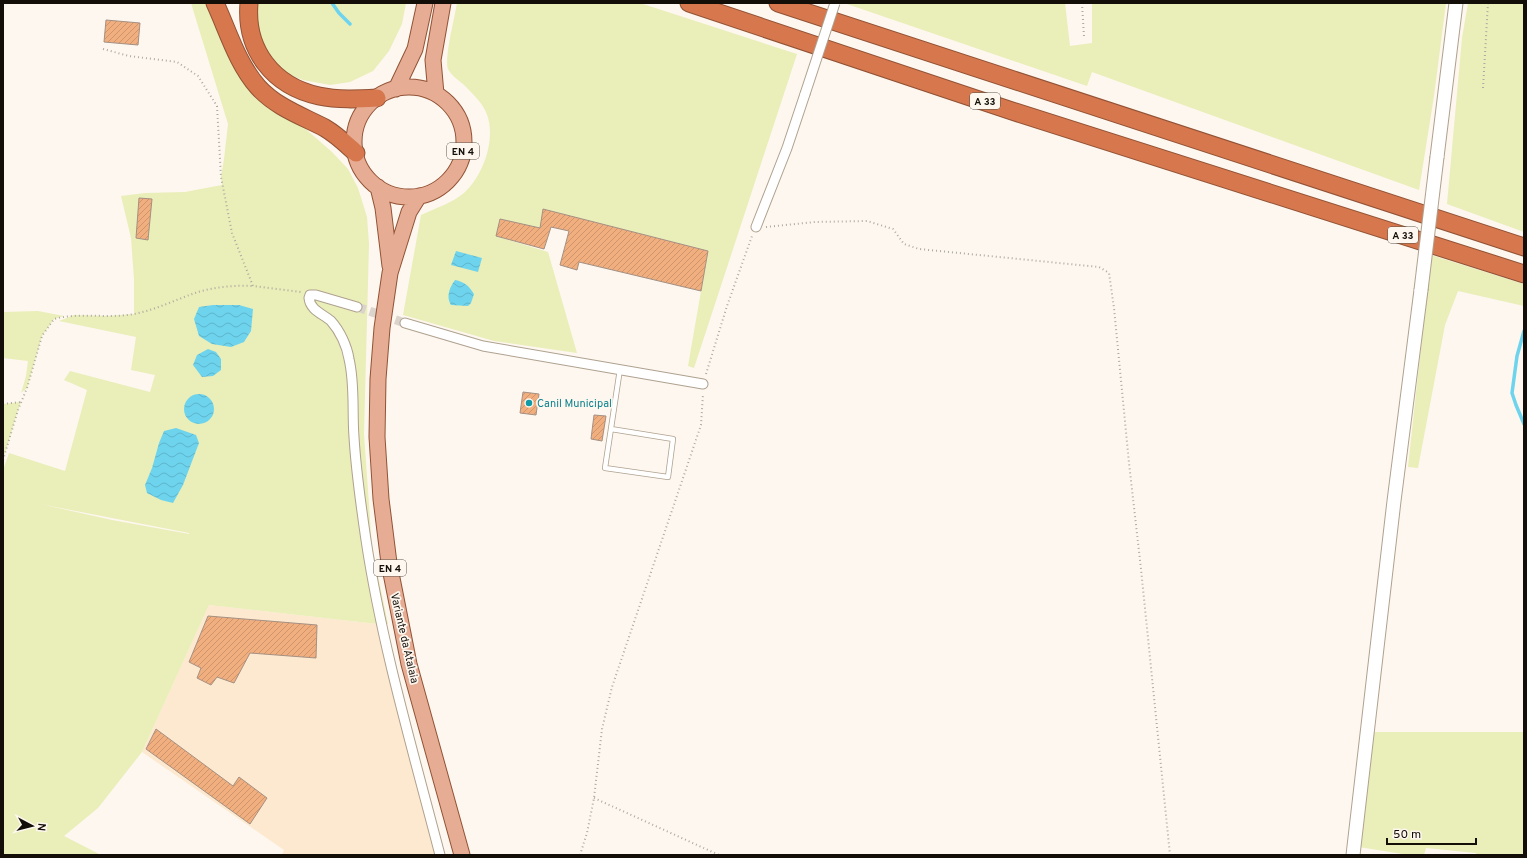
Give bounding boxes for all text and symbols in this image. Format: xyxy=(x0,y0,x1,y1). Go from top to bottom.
road number: A 33 xyxy=(970,93,1000,109)
road number: EN 4 xyxy=(447,143,479,159)
road number: A 33 xyxy=(1388,227,1418,243)
place label: Canil Municipal xyxy=(537,397,612,411)
marker: Canil Municipal xyxy=(524,398,534,408)
road number: EN 4 xyxy=(374,560,406,576)
street label: Variante da Atalaia xyxy=(387,592,421,685)
north arrow xyxy=(12,806,52,846)
scale bar xyxy=(1387,820,1476,846)
text: N xyxy=(34,822,48,832)
text: 50 m xyxy=(1393,827,1421,843)

